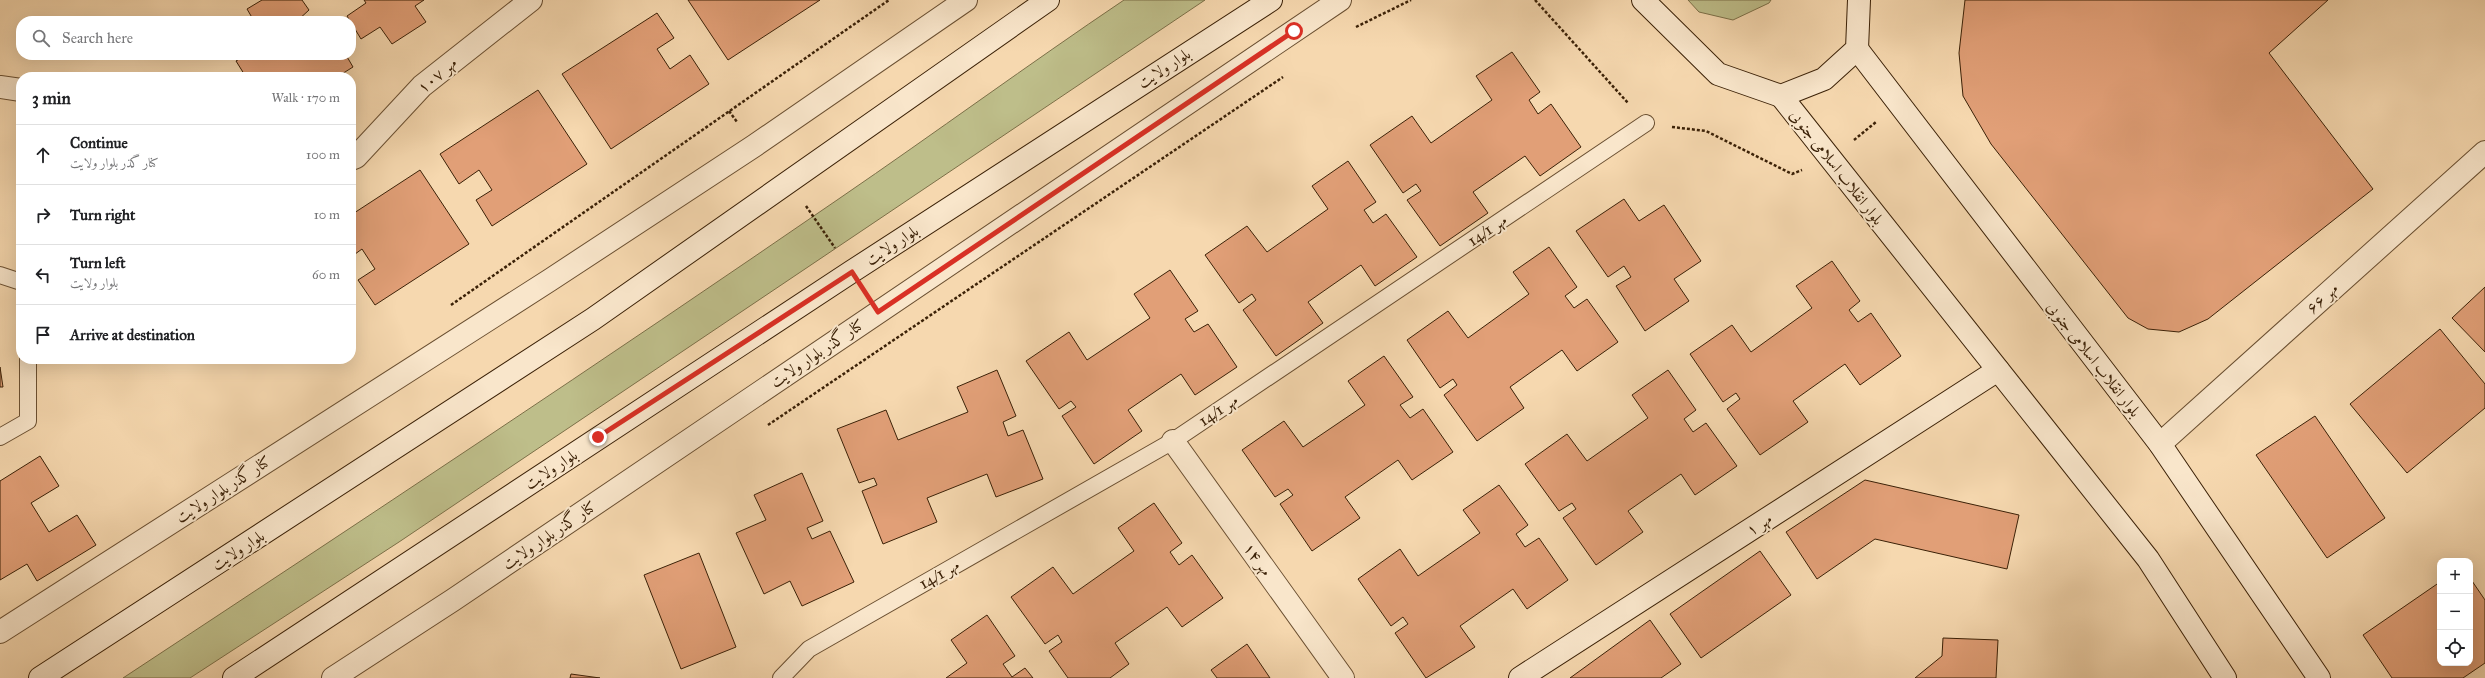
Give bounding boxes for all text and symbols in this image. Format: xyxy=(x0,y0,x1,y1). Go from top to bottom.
search box xyxy=(16,16,356,60)
route start xyxy=(1285,22,1303,40)
icon: search xyxy=(30,27,52,49)
text: Search here xyxy=(62,29,133,47)
street label: بلوار ولایت xyxy=(1134,44,1195,93)
street label: مهر ۱۰۷ xyxy=(413,53,461,98)
text: 3 min xyxy=(32,88,71,109)
text: Walk · 170 m xyxy=(271,90,340,106)
street label: بلوار انقلاب اسلامی جنوبی xyxy=(1784,106,1888,230)
text: Continue xyxy=(70,134,128,152)
icon: ahead xyxy=(32,144,54,166)
text: 100 m xyxy=(306,147,340,163)
text: کنار گذر بلوار ولایت xyxy=(70,155,158,171)
icon: right xyxy=(32,204,54,226)
text: Turn right xyxy=(70,206,135,224)
text: 10 m xyxy=(314,207,340,223)
street label: مهر 14/1 xyxy=(1464,210,1511,251)
street label: بلوار ولایت xyxy=(862,221,923,270)
text: Turn left xyxy=(70,254,126,272)
icon: left xyxy=(32,264,54,286)
text: 60 m xyxy=(312,267,340,283)
text: بلوار ولایت xyxy=(70,275,118,291)
street label: مهر ۶۶ xyxy=(2302,279,2342,318)
street label: بلوار انقلاب اسلامی جنوبی xyxy=(2041,298,2145,422)
street label: کنار گذر بلوار ولایت xyxy=(765,313,868,392)
icon: arrive xyxy=(32,324,54,346)
text: Arrive at destination xyxy=(70,326,195,344)
street label: مهر 14/1 xyxy=(1195,390,1242,431)
route end xyxy=(589,428,607,446)
street label: بلوار ولایت xyxy=(521,445,582,494)
street label: کنار گذر بلوار ولایت xyxy=(171,450,274,527)
street label: کنار گذر بلوار ولایت xyxy=(497,495,600,574)
street label: مهر ۱ xyxy=(1743,509,1776,540)
street label: بلوار ولایت xyxy=(208,526,269,575)
street label: مهر ۱۴ xyxy=(1239,539,1276,580)
street label: مهر 14/1 xyxy=(916,555,963,594)
map controls xyxy=(2437,558,2473,666)
button: + xyxy=(2437,558,2473,594)
button: − xyxy=(2437,594,2473,630)
button: locate xyxy=(2437,630,2473,666)

